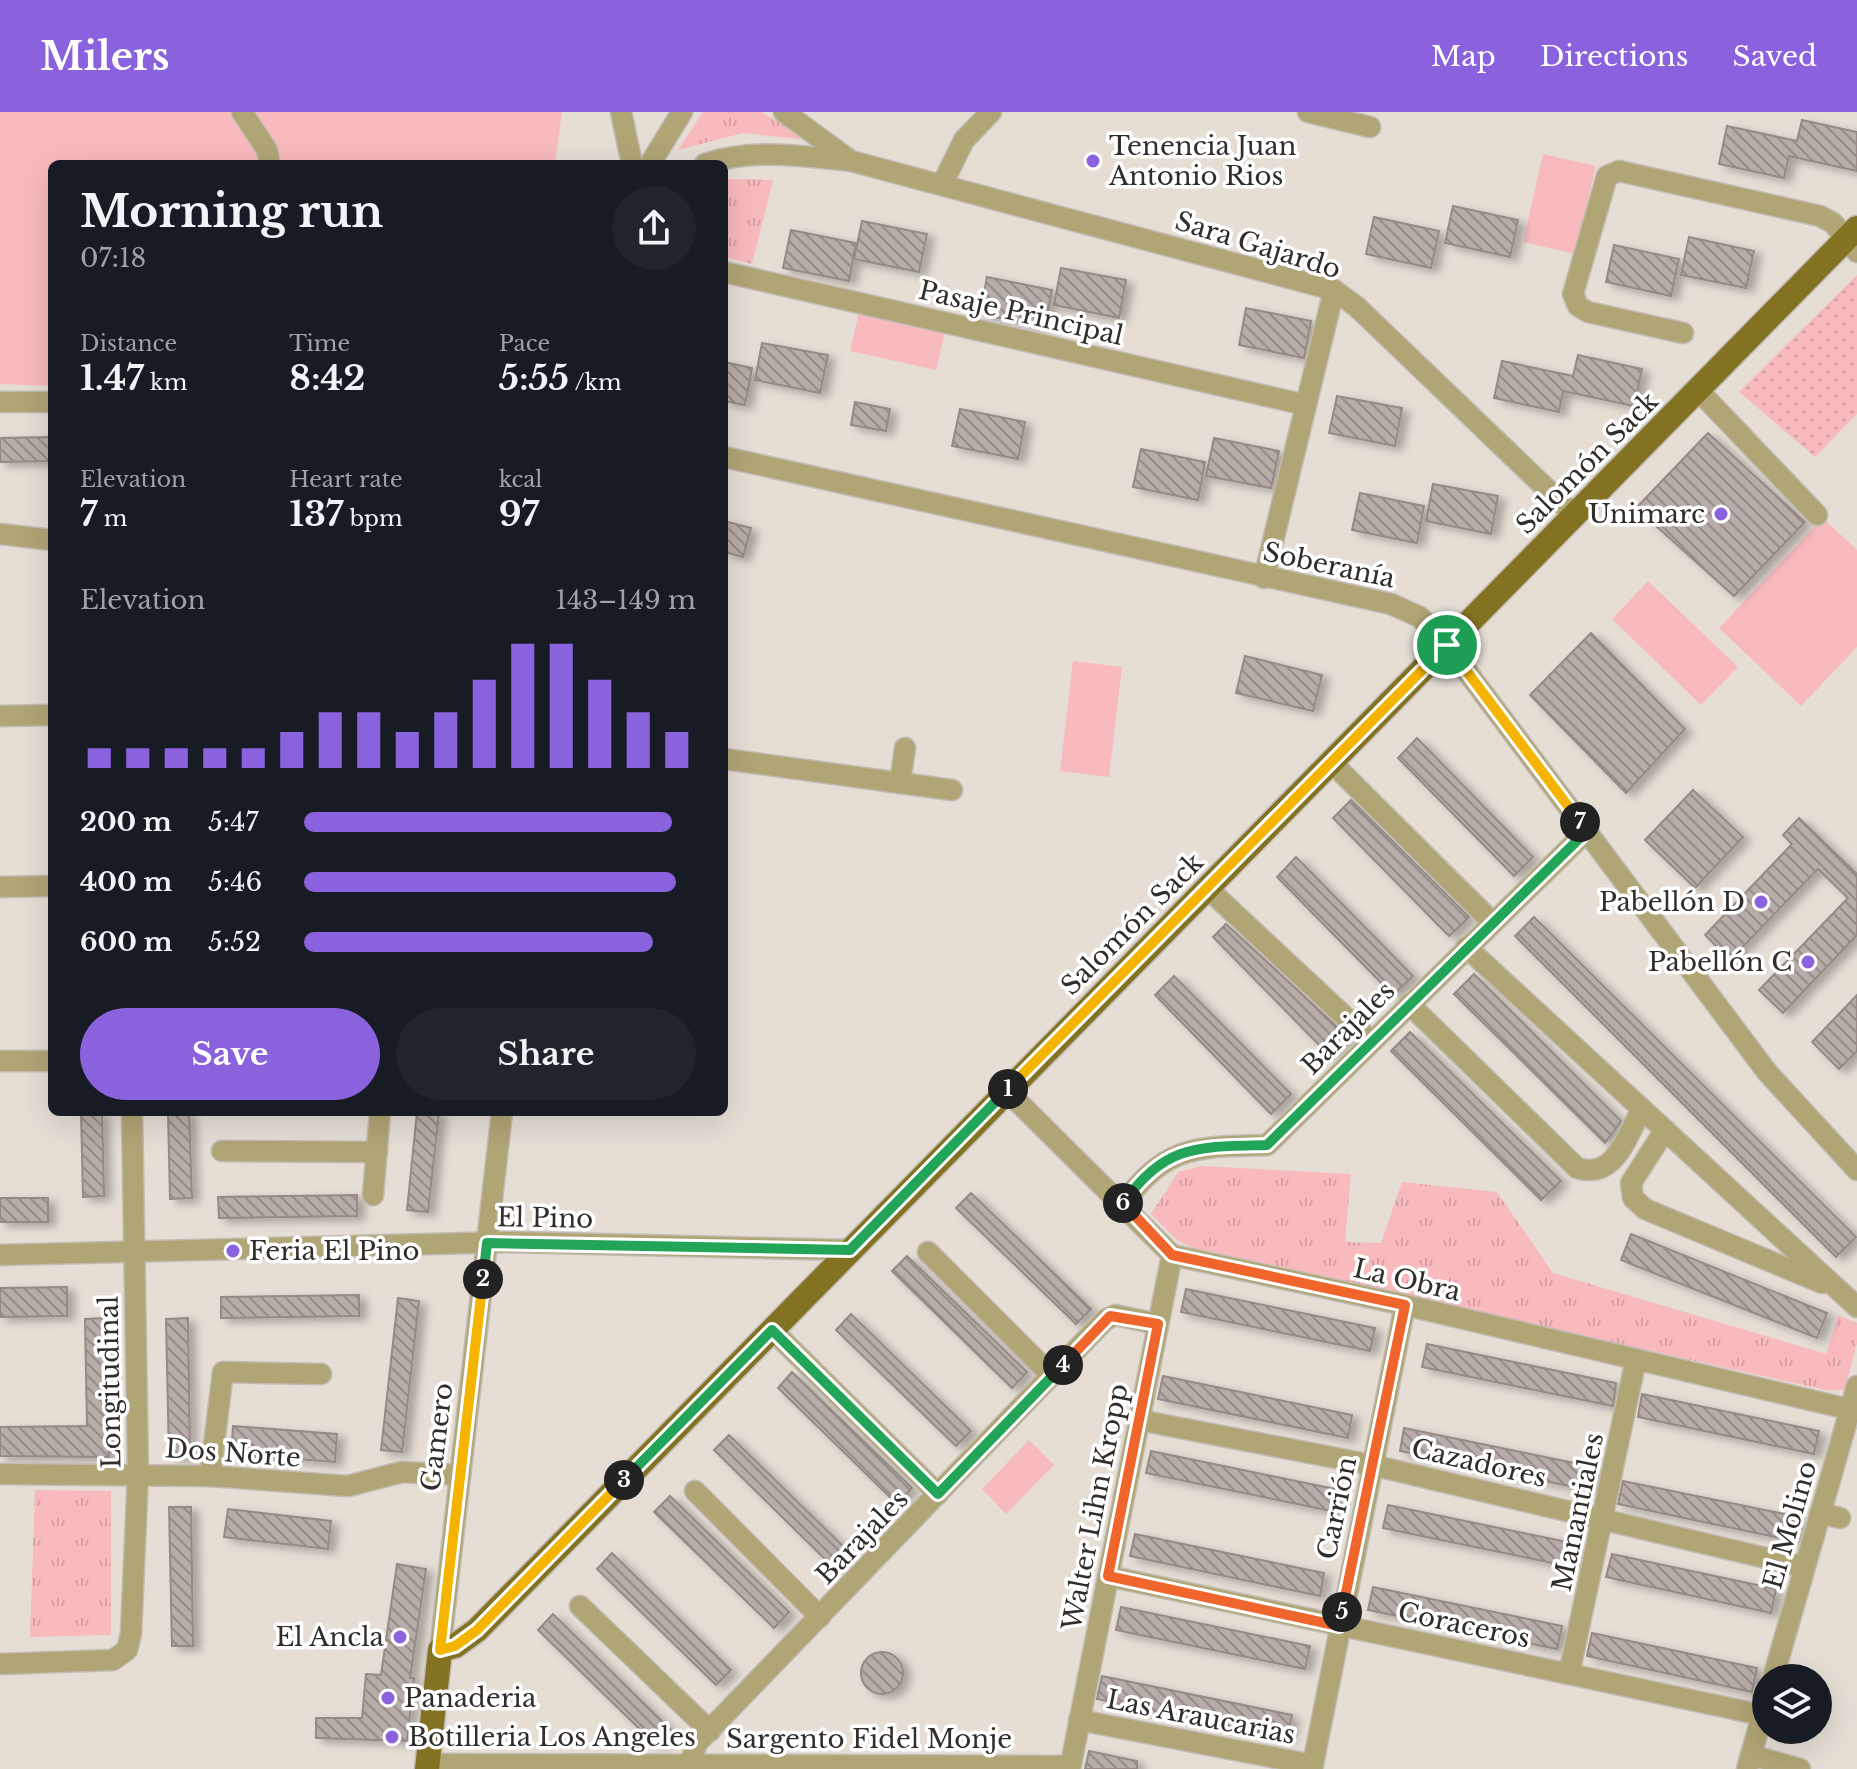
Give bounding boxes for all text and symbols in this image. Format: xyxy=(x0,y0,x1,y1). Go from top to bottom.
text: Milers xyxy=(40,33,170,80)
text: Map xyxy=(1431,39,1496,74)
text: Directions xyxy=(1540,39,1689,74)
text: Saved xyxy=(1733,39,1817,74)
place label: Tenencia Juan Antonio Rios xyxy=(1108,130,1297,192)
marker: Tenencia Juan Antonio Rios xyxy=(1084,152,1102,170)
text: Morning run xyxy=(80,184,383,239)
button: share xyxy=(612,186,696,270)
street label: Sara Gajardo xyxy=(1171,205,1345,285)
text: 07:18 xyxy=(80,242,146,274)
street label: Pasaje Principal xyxy=(916,274,1126,352)
text: Distance xyxy=(80,330,177,357)
text: Time xyxy=(289,330,350,357)
text: Pace xyxy=(499,330,550,357)
text: 1.47 xyxy=(80,357,144,399)
text: 8:42 xyxy=(289,357,365,399)
text: 5:55 xyxy=(499,357,569,399)
text: km xyxy=(144,369,187,396)
text: /km xyxy=(569,369,622,396)
street label: Salomón Sack xyxy=(1509,385,1665,541)
text: Elevation xyxy=(80,466,186,493)
text: Heart rate xyxy=(289,466,403,493)
text: kcal xyxy=(499,466,543,493)
text: 7 xyxy=(80,493,98,535)
text: 137 xyxy=(289,493,343,535)
text: 97 xyxy=(499,493,539,535)
place label: Unimarc xyxy=(1588,498,1705,530)
text: m xyxy=(98,505,127,532)
text: bpm xyxy=(343,505,403,532)
marker: Unimarc xyxy=(1712,505,1730,523)
street label: Soberanía xyxy=(1260,535,1398,595)
text: Elevation xyxy=(80,584,206,616)
text: 143–149 m xyxy=(555,584,696,616)
pin xyxy=(1413,611,1481,679)
icon: arrive xyxy=(1425,623,1469,667)
pin: 7 xyxy=(1560,802,1600,842)
text: 200 m xyxy=(80,806,172,838)
text: 5:47 xyxy=(208,806,258,838)
text: 7 xyxy=(1574,808,1586,835)
street label: Salomón Sack xyxy=(1054,846,1210,1002)
text: 400 m xyxy=(80,866,172,898)
text: 5:46 xyxy=(208,866,262,898)
place label: Pabellón D xyxy=(1599,886,1745,918)
marker: Pabellón D xyxy=(1752,893,1770,911)
text: 600 m xyxy=(80,926,172,958)
text: 5:52 xyxy=(208,926,261,958)
place label: Pabellón C xyxy=(1648,946,1792,978)
marker: Pabellón C xyxy=(1799,953,1817,971)
street label: Barajales xyxy=(1295,975,1401,1081)
button: Save xyxy=(80,1008,380,1100)
button: Share xyxy=(396,1008,696,1100)
pin: 1 xyxy=(988,1069,1028,1109)
text: 1 xyxy=(1003,1075,1013,1102)
pin: 6 xyxy=(1103,1183,1143,1223)
text: 6 xyxy=(1116,1189,1130,1216)
street label: El Pino xyxy=(497,1201,593,1235)
place label: Feria El Pino xyxy=(249,1235,420,1267)
marker: Feria El Pino xyxy=(224,1242,242,1260)
street label: La Obra xyxy=(1350,1252,1464,1308)
pin: 2 xyxy=(463,1259,503,1299)
text: 2 xyxy=(476,1265,490,1292)
street label: Longitudinal xyxy=(92,1295,128,1469)
pin: 4 xyxy=(1043,1345,1083,1385)
text: 4 xyxy=(1056,1351,1070,1378)
street label: Gamero xyxy=(414,1381,460,1493)
street label: Walter Lihn Kropp xyxy=(1055,1381,1135,1634)
street label: Manantiales xyxy=(1546,1430,1610,1594)
street label: Dos Norte xyxy=(164,1432,302,1474)
street label: Cazadores xyxy=(1408,1432,1550,1494)
street label: Carrión xyxy=(1311,1454,1363,1562)
street label: El Molino xyxy=(1756,1457,1824,1593)
pin: 3 xyxy=(604,1460,644,1500)
text: 3 xyxy=(617,1466,631,1493)
street label: Barajales xyxy=(809,1483,915,1591)
pin: 5 xyxy=(1322,1592,1362,1632)
street label: Coraceros xyxy=(1395,1595,1533,1655)
text: 5 xyxy=(1335,1598,1349,1625)
place label: El Ancla xyxy=(275,1621,385,1653)
marker: El Ancla xyxy=(391,1628,409,1646)
map controls xyxy=(1752,1664,1832,1744)
button: layers xyxy=(1752,1664,1832,1744)
place label: Panaderia xyxy=(404,1682,537,1714)
street label: Las Araucarias xyxy=(1104,1683,1298,1751)
marker: Panaderia xyxy=(379,1689,397,1707)
place label: Botilleria Los Angeles xyxy=(408,1721,696,1753)
street label: Sargento Fidel Monje xyxy=(726,1723,1012,1755)
marker: Botilleria Los Angeles xyxy=(383,1728,401,1746)

